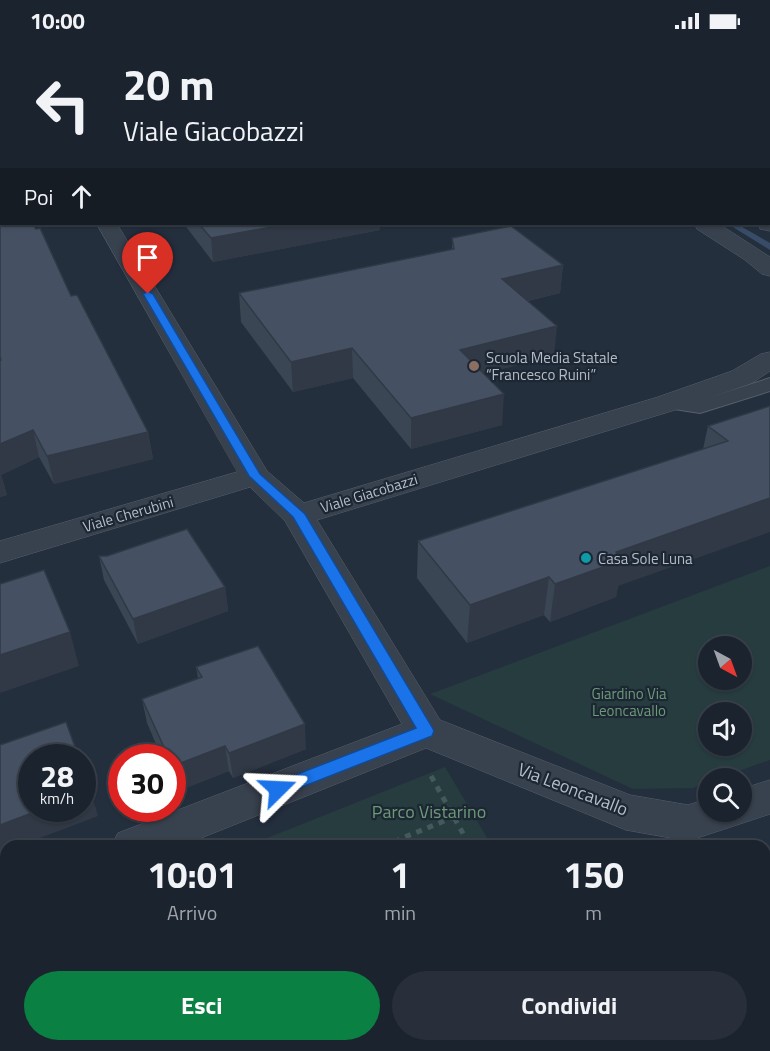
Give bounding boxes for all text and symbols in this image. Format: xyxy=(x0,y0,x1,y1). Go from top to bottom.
text: 10:00 xyxy=(30,4,85,38)
text: 20 m xyxy=(123,52,215,116)
icon: left xyxy=(24,66,102,144)
text: Viale Giacobazzi xyxy=(123,110,304,151)
text: Poi xyxy=(24,180,53,214)
icon: ahead xyxy=(65,180,98,213)
pin xyxy=(122,232,173,294)
icon: arrive xyxy=(131,241,164,274)
place label: Scuola Media Statale “Francesco Ruini” xyxy=(486,346,618,386)
marker: Scuola Media Statale “Francesco Ruini” xyxy=(467,359,481,373)
street label: Viale Giacobazzi xyxy=(318,467,420,519)
street label: Viale Cherubini xyxy=(80,490,176,538)
place label: Casa Sole Luna xyxy=(598,547,693,570)
marker: Casa Sole Luna xyxy=(579,551,593,565)
north arrow xyxy=(698,636,752,690)
map controls xyxy=(698,636,752,822)
park label: Giardino Via Leoncavallo xyxy=(591,682,667,722)
button: sound xyxy=(698,702,752,756)
speed limit sign: 30 xyxy=(108,744,186,822)
text: 28 xyxy=(40,753,74,799)
street label: Via Leoncavallo xyxy=(514,756,632,822)
position arrow xyxy=(246,757,310,821)
button: search xyxy=(698,768,752,822)
text: km/h xyxy=(40,787,74,810)
park label: Parco Vistarino xyxy=(372,798,486,825)
text: 10:01 xyxy=(147,847,237,902)
text: 1 xyxy=(390,847,410,902)
text: 150 xyxy=(563,847,624,902)
text: Arrivo xyxy=(167,897,217,928)
text: min xyxy=(384,897,416,928)
text: m xyxy=(585,897,602,928)
button: Esci xyxy=(24,971,380,1040)
button: Condividi xyxy=(392,971,747,1040)

